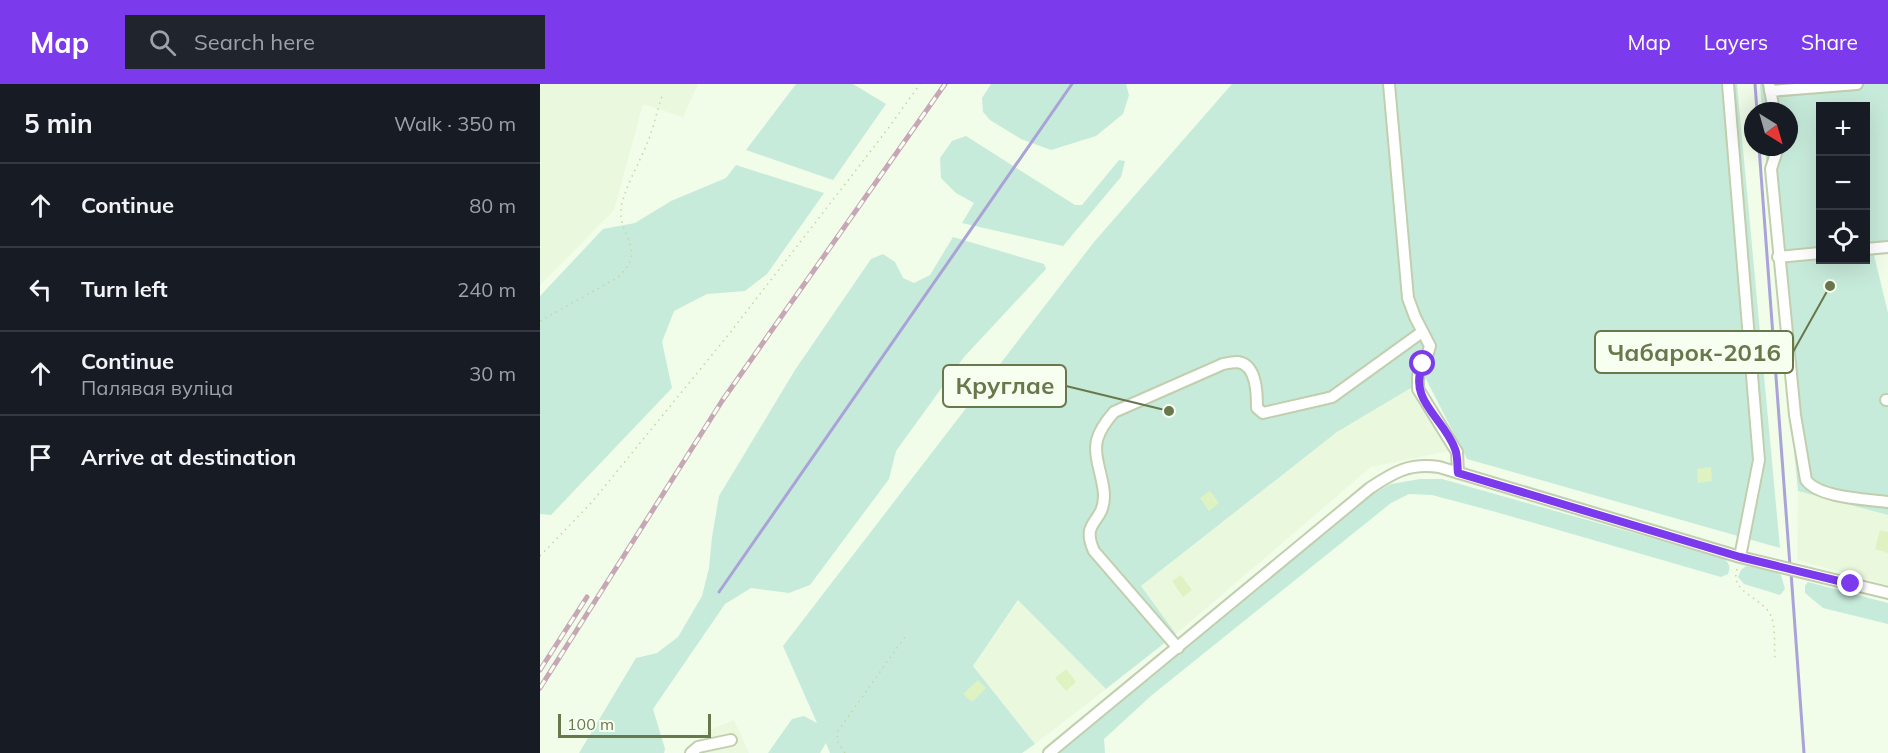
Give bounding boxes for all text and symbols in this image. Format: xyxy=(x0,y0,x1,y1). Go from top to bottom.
search box xyxy=(125,15,545,69)
text: Map xyxy=(30,25,89,60)
icon: search xyxy=(146,26,179,59)
text: Search here xyxy=(194,28,315,56)
text: Map xyxy=(1628,29,1671,55)
text: Layers xyxy=(1704,29,1768,55)
text: Share xyxy=(1801,29,1858,55)
north arrow xyxy=(1744,102,1798,156)
map controls xyxy=(1816,102,1870,264)
button: + xyxy=(1816,102,1870,156)
text: 5 min xyxy=(24,107,93,140)
text: Walk · 350 m xyxy=(394,111,516,136)
button: − xyxy=(1816,156,1870,210)
icon: ahead xyxy=(24,189,57,222)
text: Continue xyxy=(81,191,174,219)
text: 80 m xyxy=(469,193,516,218)
button: locate xyxy=(1816,210,1870,264)
icon: left xyxy=(24,273,57,306)
text: Turn left xyxy=(81,275,168,303)
text: 240 m xyxy=(457,277,516,302)
callout: Чабарок-2016 xyxy=(1595,331,1793,373)
text: Чабарок-2016 xyxy=(1607,337,1781,367)
text: Continue xyxy=(81,347,174,375)
route start xyxy=(1409,350,1435,376)
icon: ahead xyxy=(24,357,57,390)
text: 30 m xyxy=(469,361,516,386)
callout: Круглае xyxy=(943,365,1066,407)
text: Круглае xyxy=(956,370,1055,400)
text: Палявая вуліца xyxy=(81,375,233,400)
icon: arrive xyxy=(24,441,57,474)
text: Arrive at destination xyxy=(81,443,296,471)
route end xyxy=(1837,570,1863,596)
scale bar xyxy=(558,711,711,738)
text: 100 m xyxy=(567,714,614,734)

